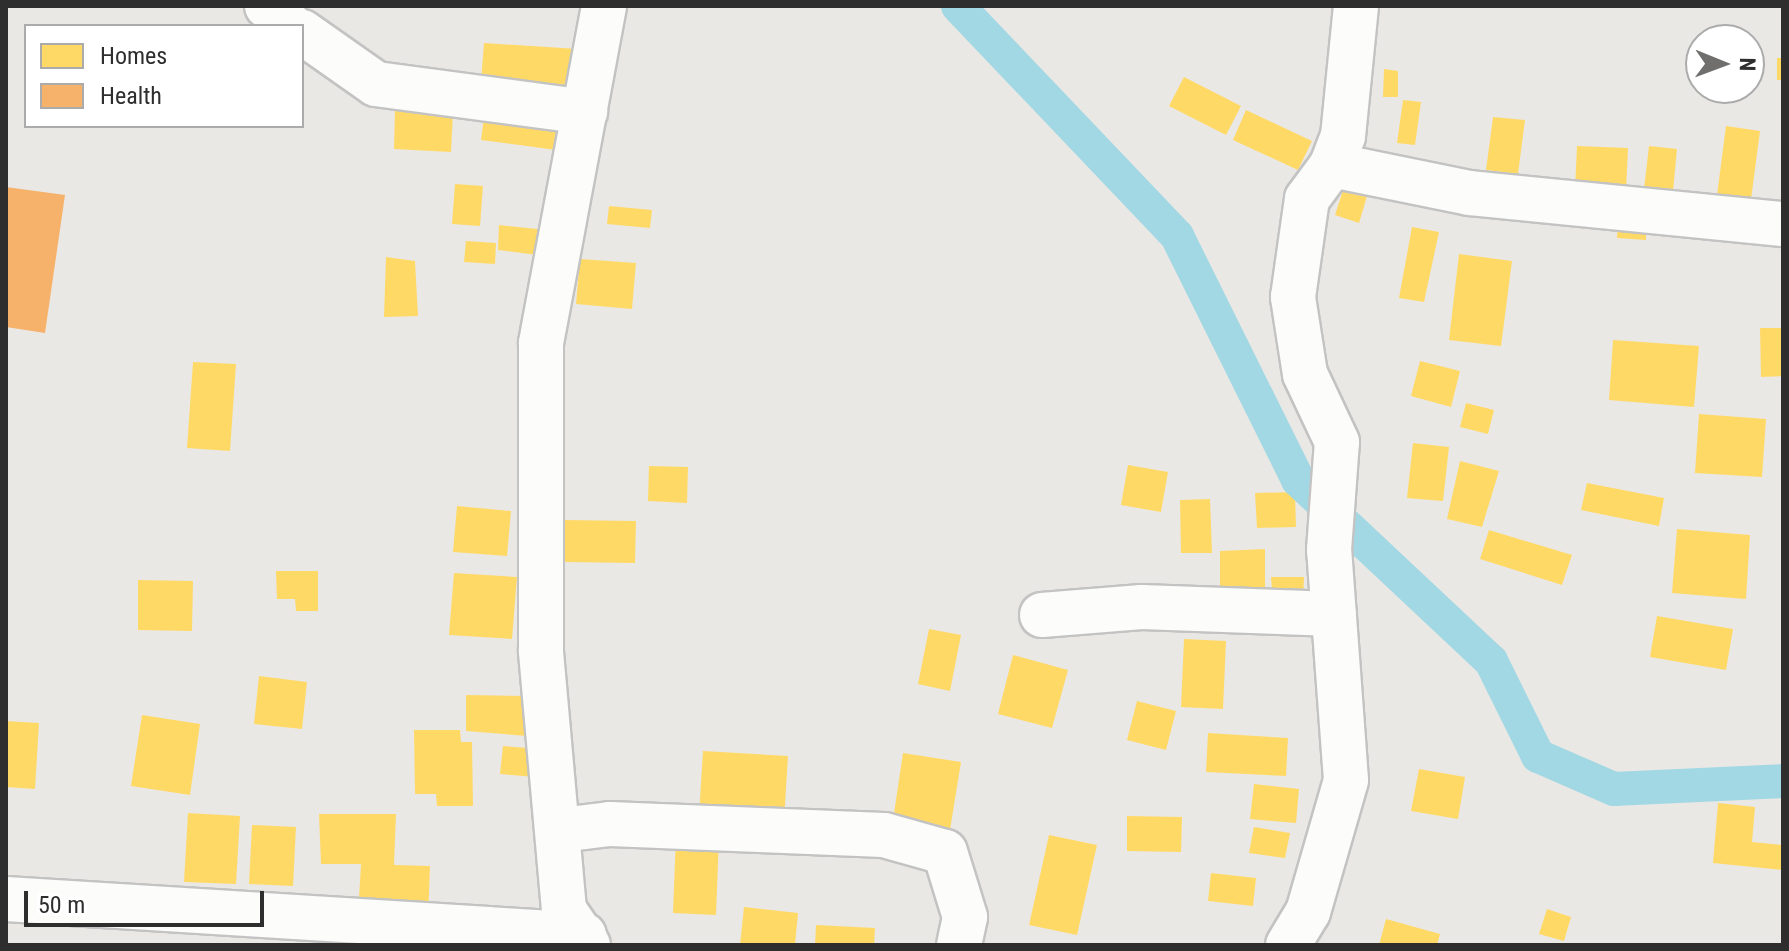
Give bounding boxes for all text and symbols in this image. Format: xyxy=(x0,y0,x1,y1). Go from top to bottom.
legend xyxy=(24,24,304,128)
north arrow xyxy=(1685,24,1765,104)
text: Homes xyxy=(100,42,167,70)
text: N xyxy=(1735,57,1760,71)
text: Health xyxy=(100,82,162,110)
scale bar xyxy=(28,875,268,925)
text: 50 m xyxy=(38,891,85,919)

